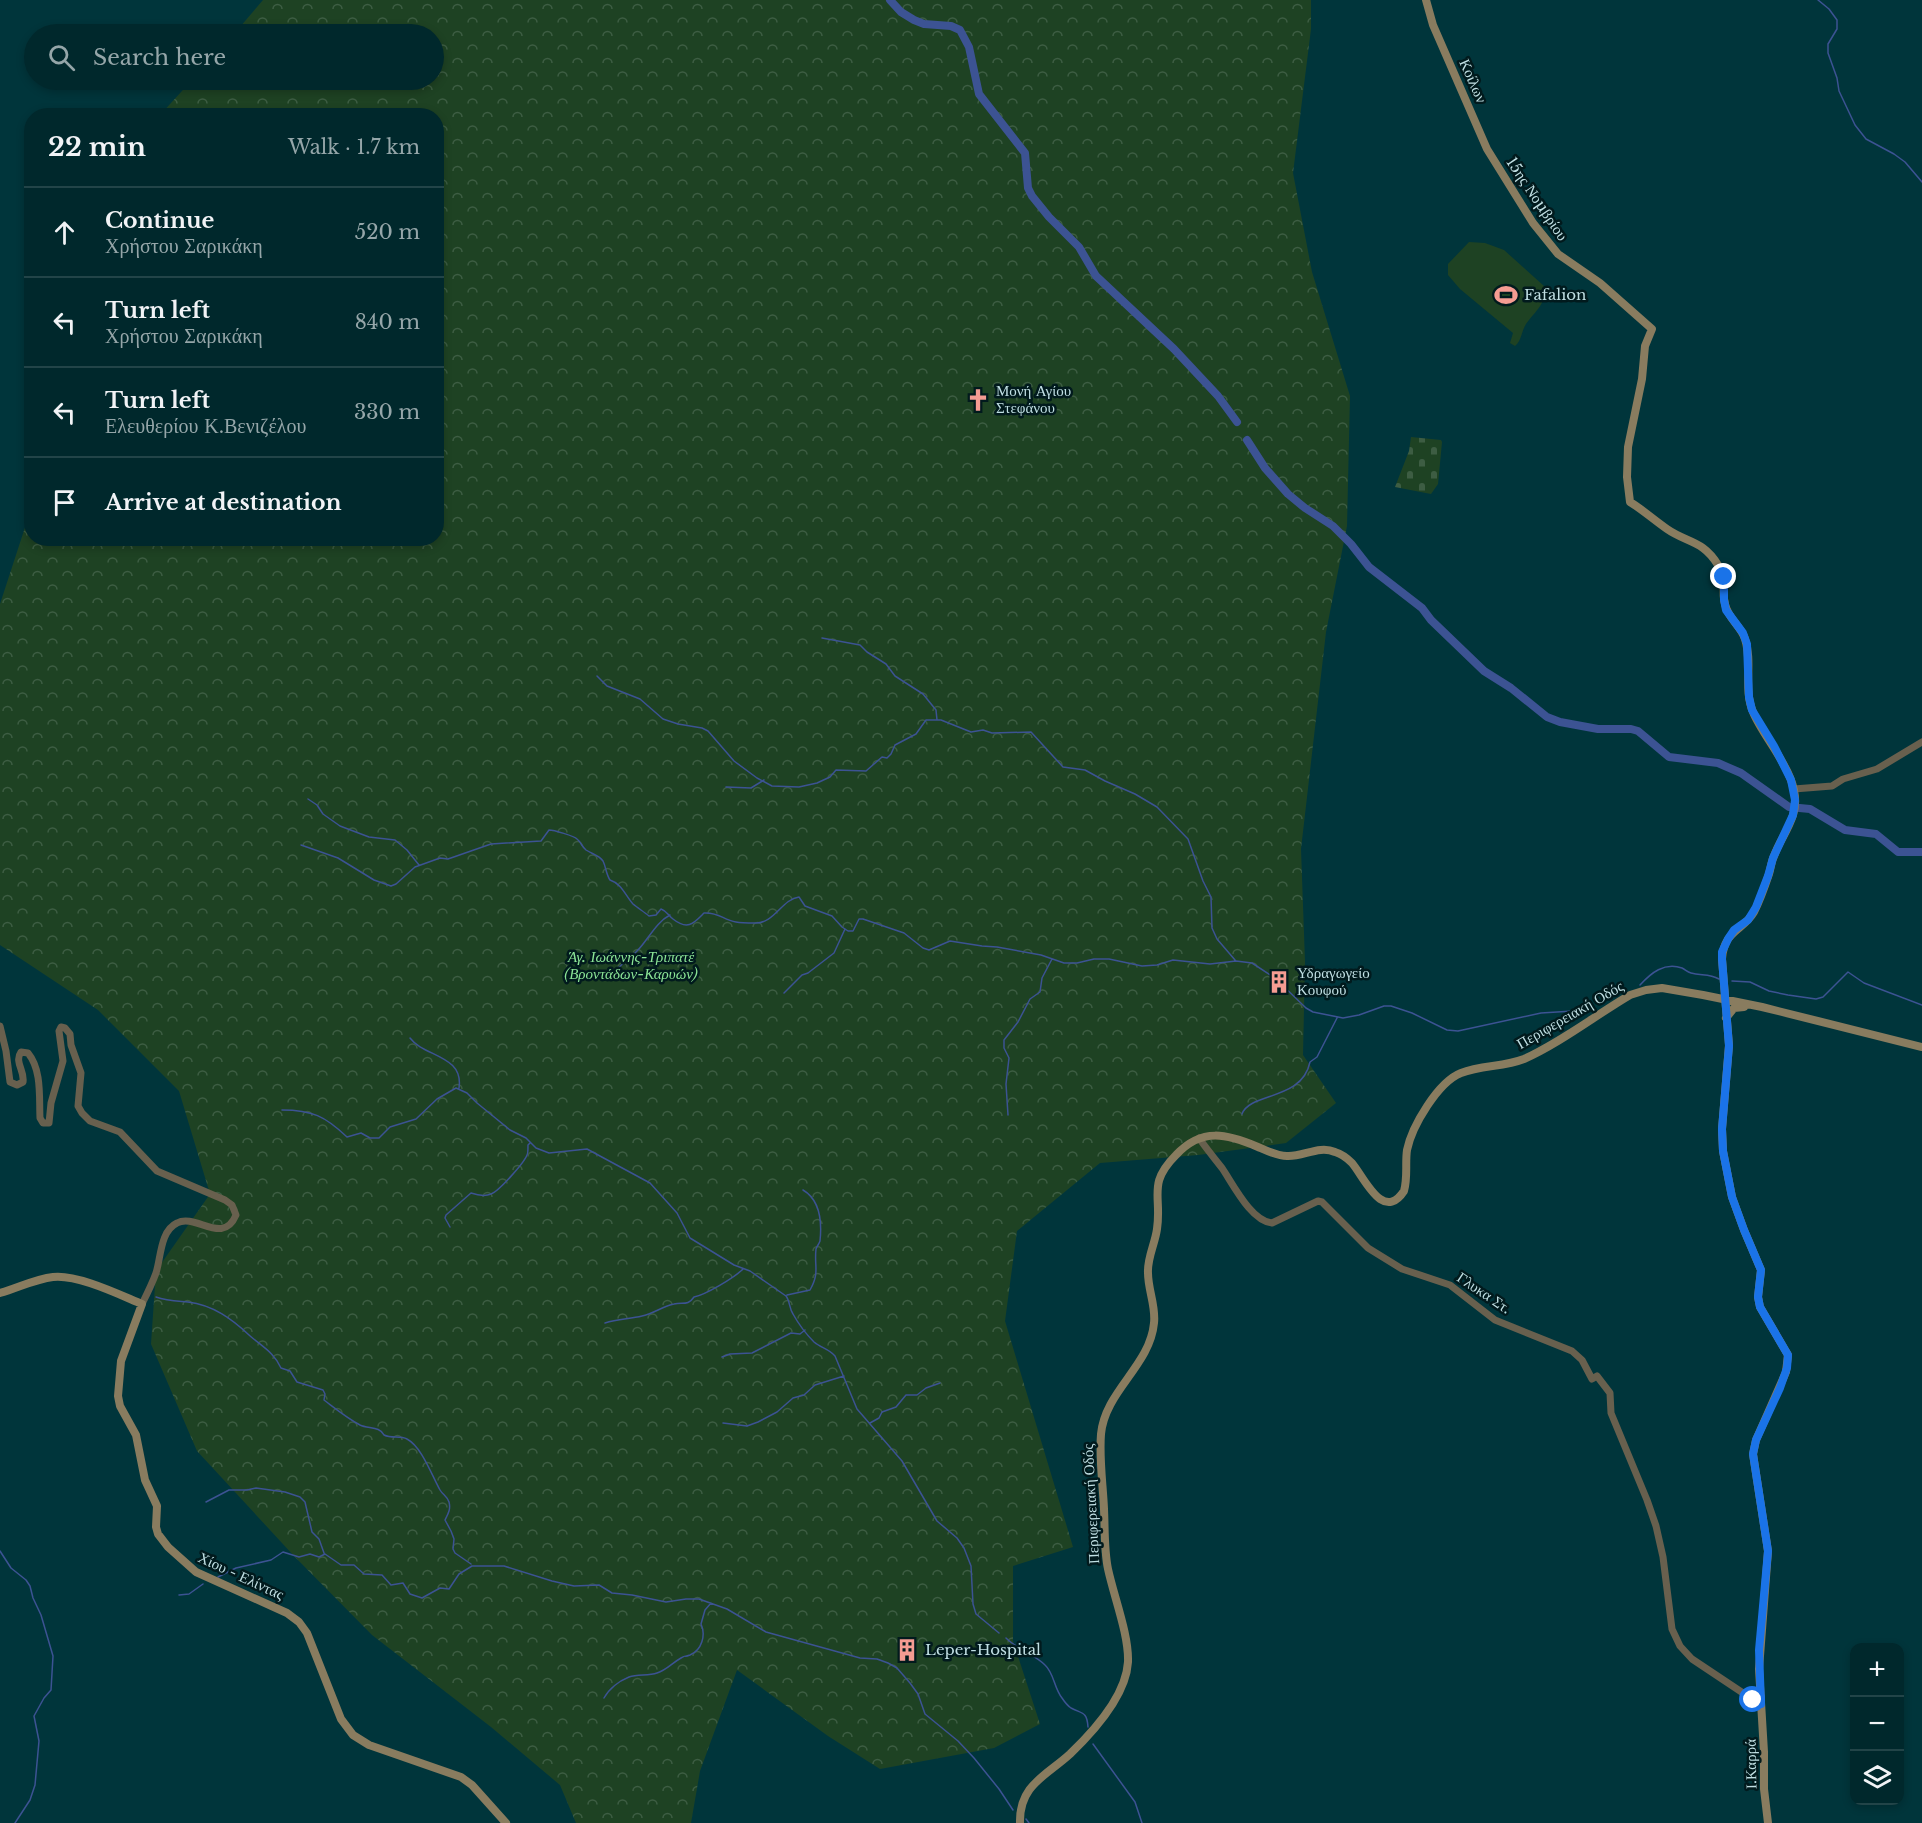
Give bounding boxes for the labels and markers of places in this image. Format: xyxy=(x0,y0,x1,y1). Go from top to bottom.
sports icon: Fafalion xyxy=(1493,282,1519,308)
place label: Fafalion xyxy=(1524,285,1586,304)
place label: Μονή Αγίου Στεφάνου xyxy=(996,381,1071,417)
church icon: Μονή Αγίου Στεφάνου xyxy=(965,387,991,413)
place label: Υδραγωγείο Κουφού xyxy=(1297,963,1370,999)
building icon: Υδραγωγείο Κουφού xyxy=(1266,969,1292,995)
building icon: Leper-Hospital xyxy=(894,1637,920,1663)
place label: Leper-Hospital xyxy=(925,1640,1041,1659)

